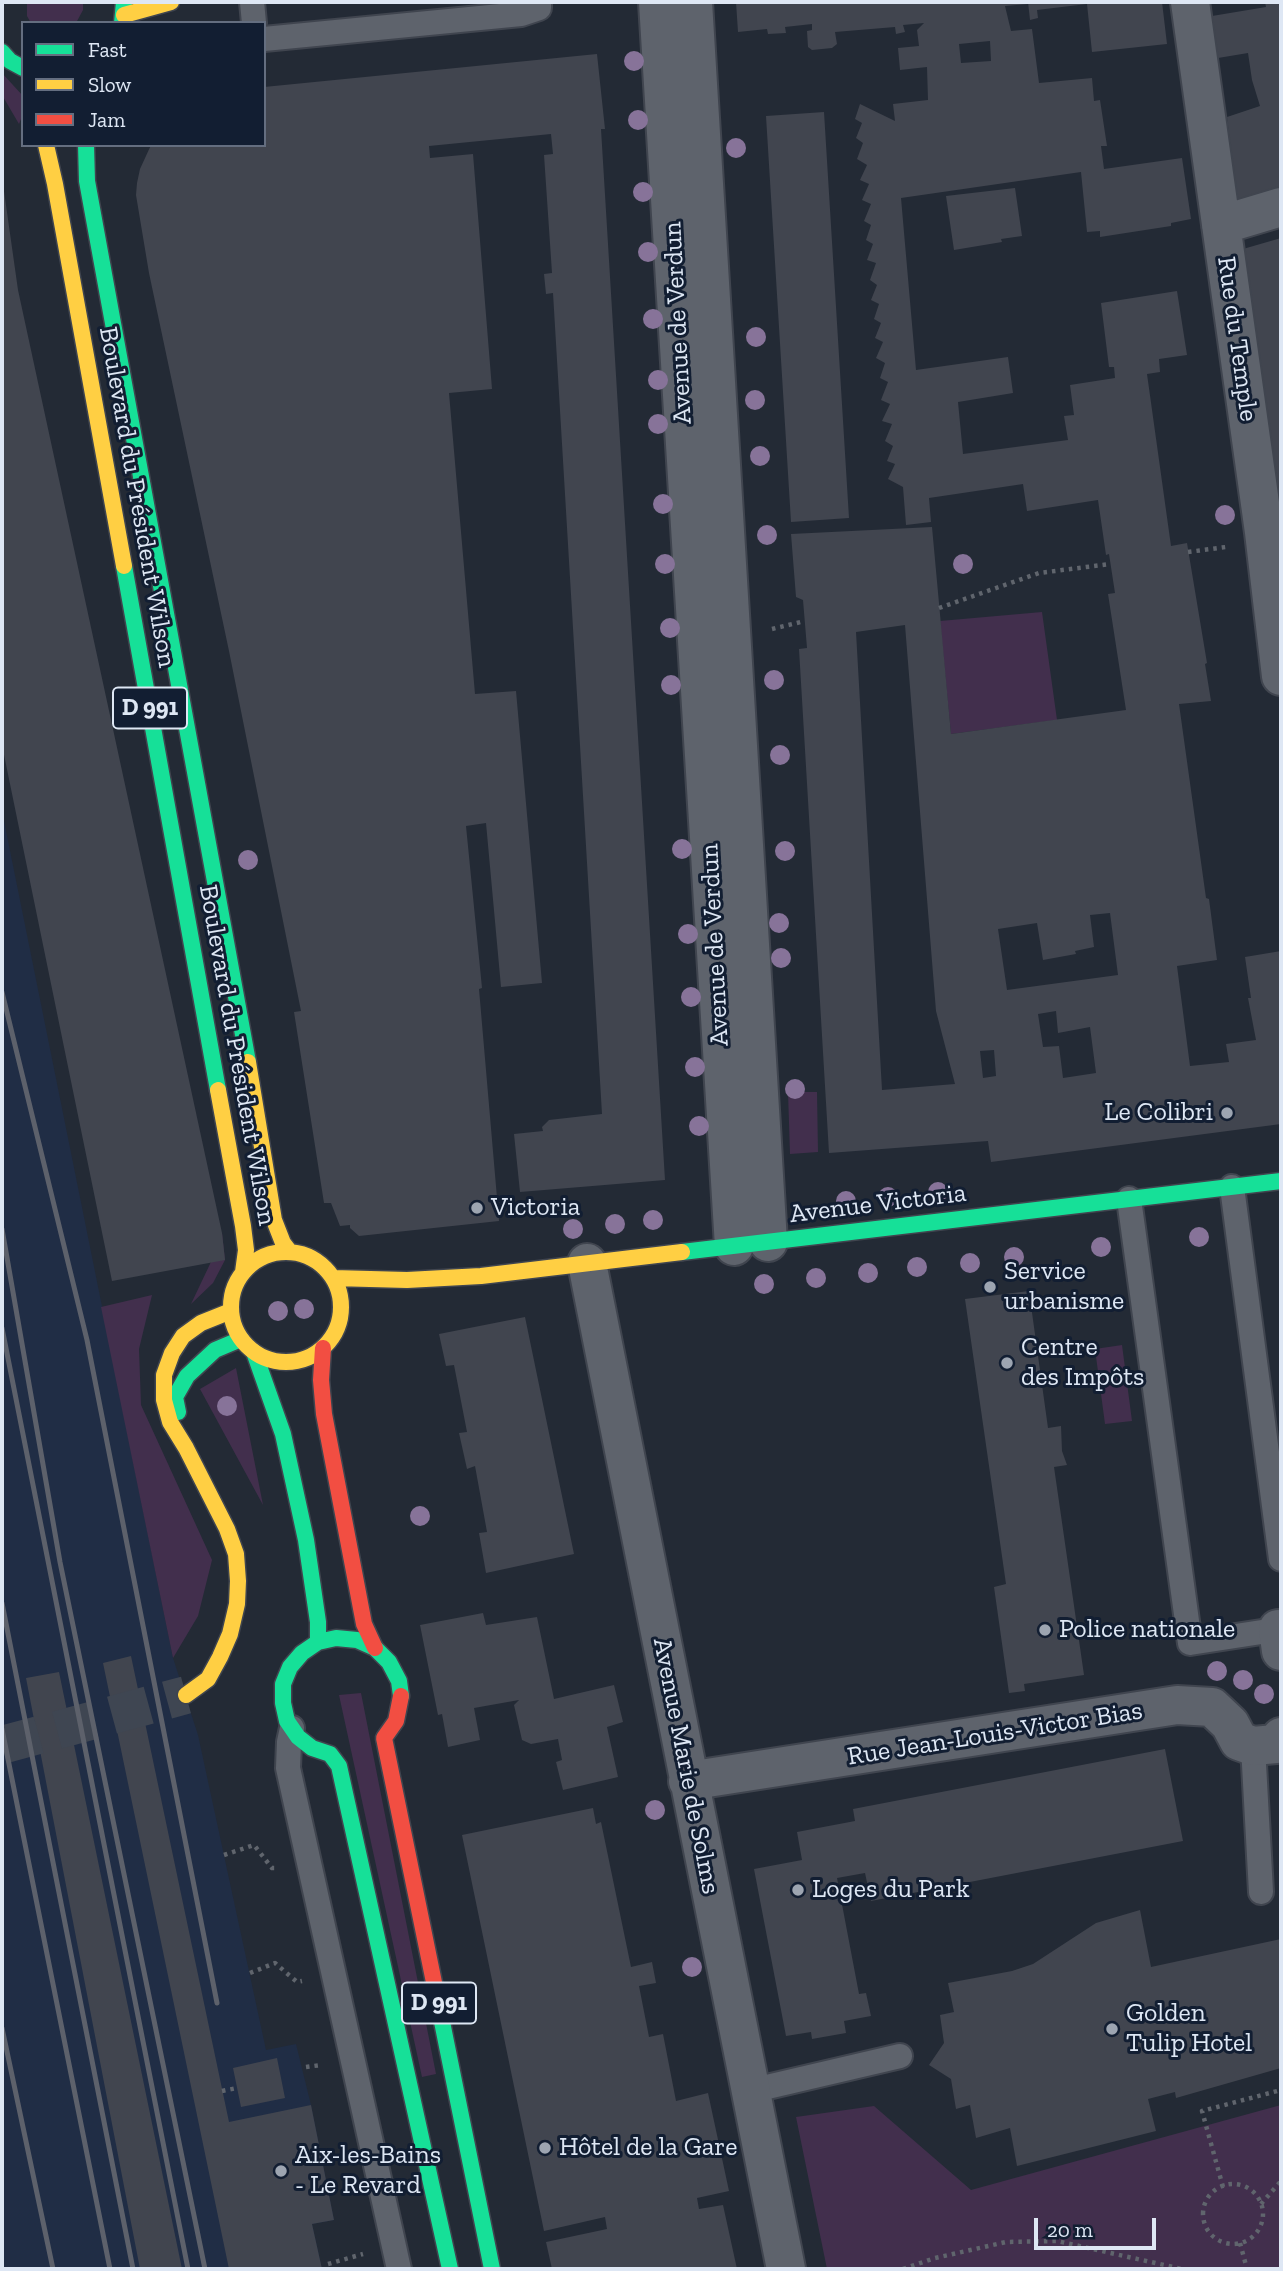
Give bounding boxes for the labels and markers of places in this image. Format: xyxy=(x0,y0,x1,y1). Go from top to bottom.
place label: Le Colibri xyxy=(1104,1097,1213,1129)
marker: Le Colibri xyxy=(1219,1105,1235,1121)
place label: Victoria xyxy=(491,1192,580,1224)
marker: Victoria xyxy=(469,1200,485,1216)
place label: Service urbanisme xyxy=(1004,1256,1124,1318)
marker: Service urbanisme xyxy=(982,1279,998,1295)
place label: Centre des Impôts xyxy=(1021,1332,1144,1394)
marker: Centre des Impôts xyxy=(999,1355,1015,1371)
place label: Police nationale xyxy=(1059,1614,1235,1646)
marker: Police nationale xyxy=(1037,1622,1053,1638)
place label: Loges du Park xyxy=(812,1874,970,1906)
marker: Loges du Park xyxy=(790,1882,806,1898)
place label: Golden Tulip Hotel xyxy=(1126,1998,1252,2060)
marker: Golden Tulip Hotel xyxy=(1104,2021,1120,2037)
place label: Hôtel de la Gare xyxy=(559,2132,737,2164)
place label: Aix-les-Bains - Le Revard xyxy=(295,2140,441,2202)
marker: Hôtel de la Gare xyxy=(537,2140,553,2156)
marker: Aix-les-Bains - Le Revard xyxy=(273,2163,289,2179)

